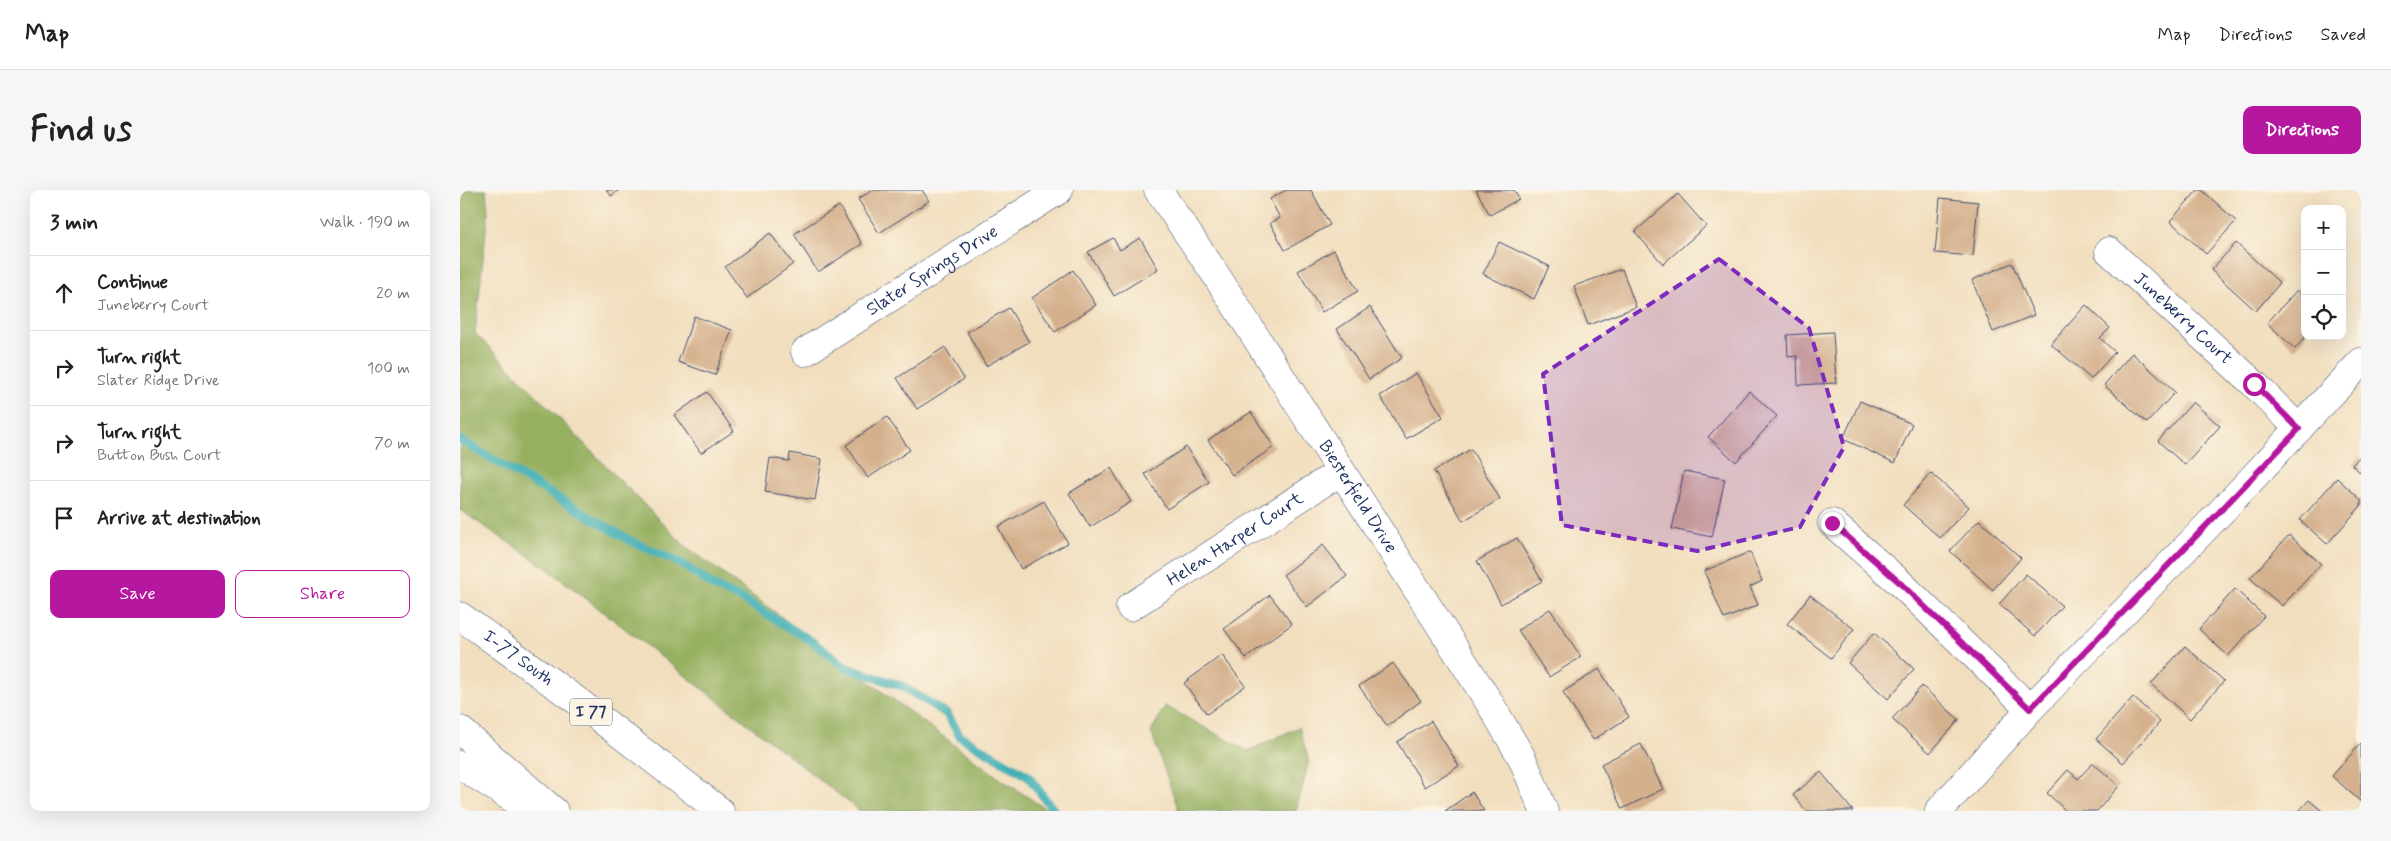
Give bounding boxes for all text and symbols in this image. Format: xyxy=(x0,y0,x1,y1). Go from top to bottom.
text: Map xyxy=(25,19,69,50)
text: Map xyxy=(2158,23,2191,47)
text: Directions xyxy=(2219,23,2293,47)
text: Saved xyxy=(2321,23,2366,47)
button: Directions xyxy=(2243,106,2361,154)
text: Find us xyxy=(30,107,132,153)
map controls xyxy=(2301,205,2346,340)
button: + xyxy=(2301,205,2346,250)
text: 3 min xyxy=(50,209,98,237)
text: Walk · 190 m xyxy=(320,212,410,233)
street label: Slater Springs Drive xyxy=(862,220,1003,322)
button: − xyxy=(2301,250,2346,295)
street label: Juneberry Court xyxy=(2128,267,2237,370)
text: Continue xyxy=(97,270,168,295)
icon: ahead xyxy=(50,279,78,307)
text: 20 m xyxy=(376,283,410,304)
text: Juneberry Court xyxy=(97,295,209,316)
button: locate xyxy=(2301,295,2346,340)
text: Turn right xyxy=(97,345,181,370)
icon: right xyxy=(50,354,78,382)
text: 100 m xyxy=(367,358,410,379)
text: Slater Ridge Drive xyxy=(97,370,220,391)
route start xyxy=(2243,373,2266,396)
text: Turn right xyxy=(97,420,181,445)
icon: right xyxy=(50,429,78,457)
text: 70 m xyxy=(374,433,410,454)
street label: Biesterfield Drive xyxy=(1313,436,1403,558)
text: Button Bush Court xyxy=(97,445,221,466)
street label: Helen Harper Court xyxy=(1162,486,1308,592)
icon: arrive xyxy=(50,504,78,532)
text: Arrive at destination xyxy=(97,506,261,531)
route end xyxy=(1821,512,1844,535)
button: Save xyxy=(50,570,225,618)
button: Share xyxy=(235,570,410,618)
street label: I-77 South xyxy=(478,625,558,692)
road number: I 77 xyxy=(570,698,612,726)

